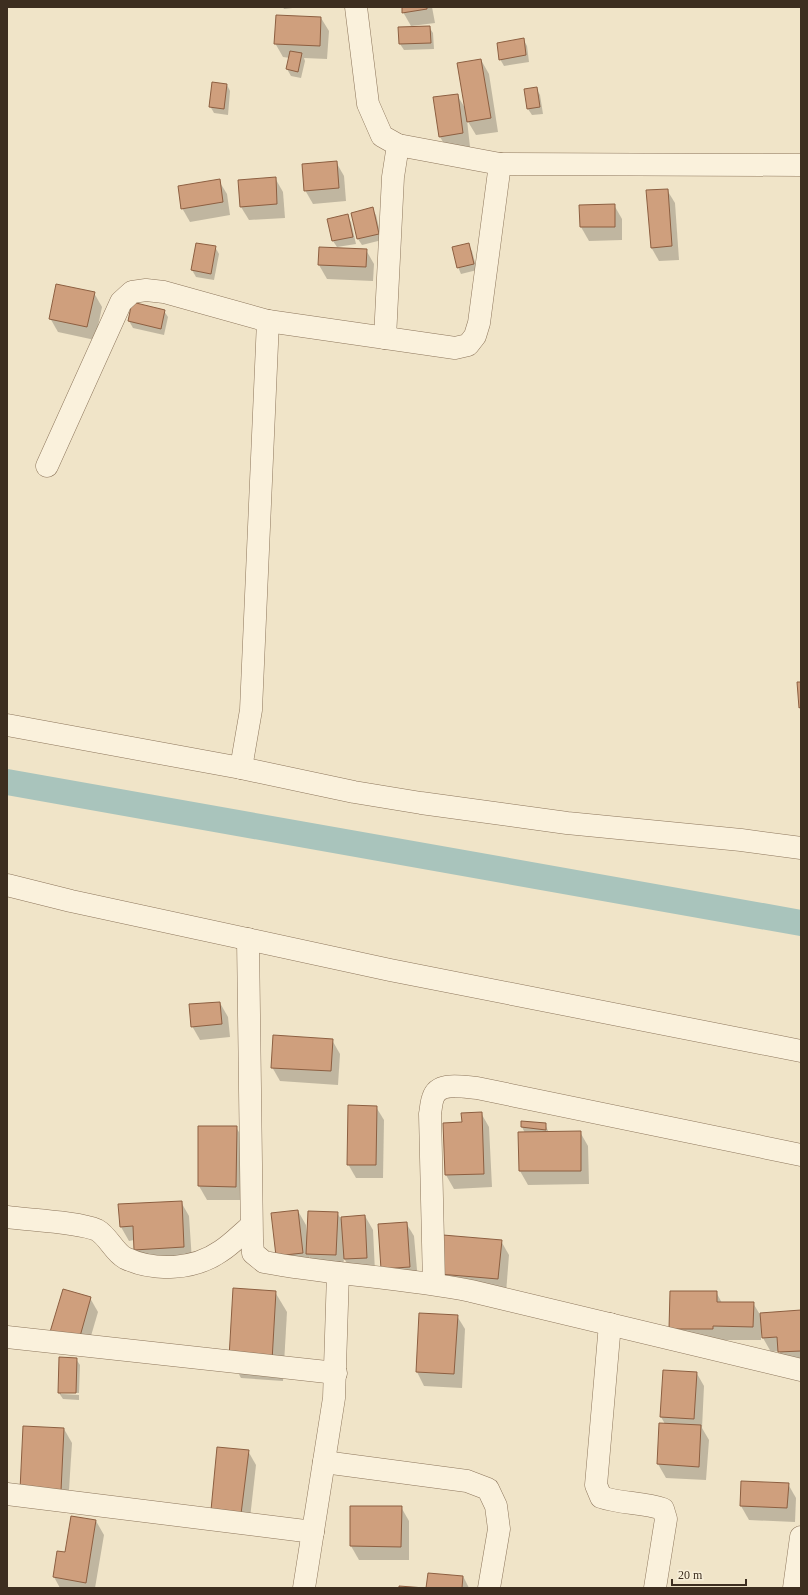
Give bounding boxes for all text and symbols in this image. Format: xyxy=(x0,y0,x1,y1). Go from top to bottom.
scale bar xyxy=(672,1561,746,1587)
text: 20 m xyxy=(678,1568,703,1582)

